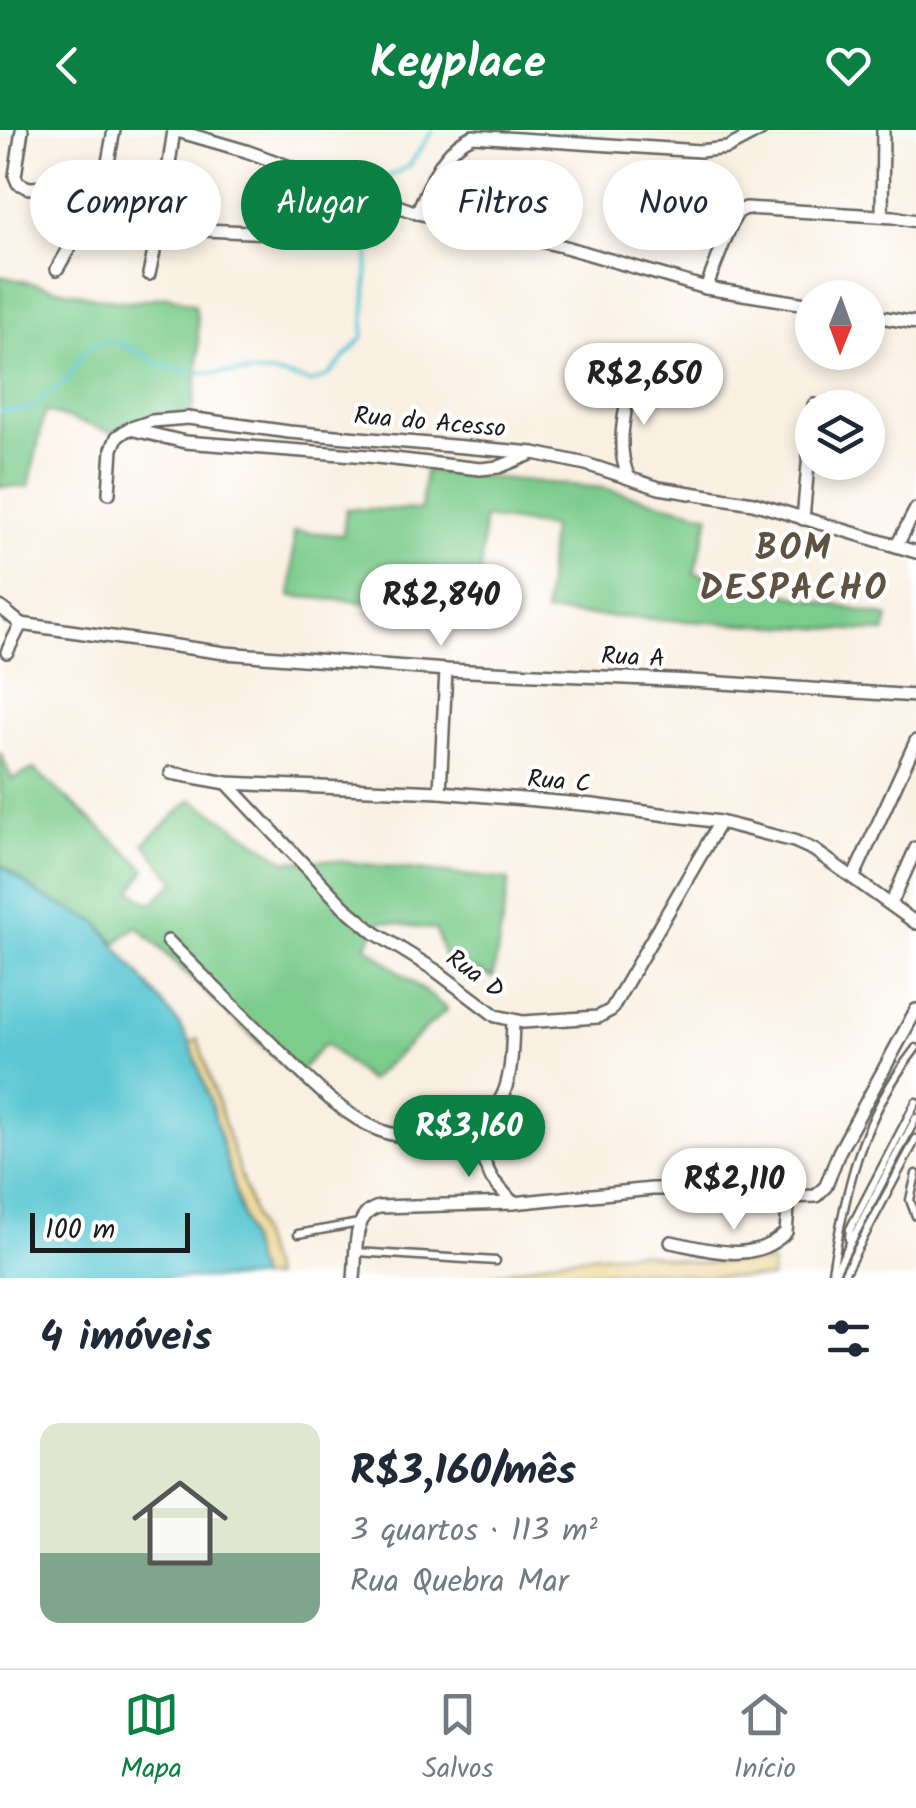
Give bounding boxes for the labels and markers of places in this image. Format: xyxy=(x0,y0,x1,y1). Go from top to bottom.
pin: R$2,650 xyxy=(552,343,736,428)
pin: R$2,840 xyxy=(349,564,533,649)
pin: R$3,160 xyxy=(377,1095,561,1180)
pin: R$2,110 xyxy=(642,1148,826,1233)

